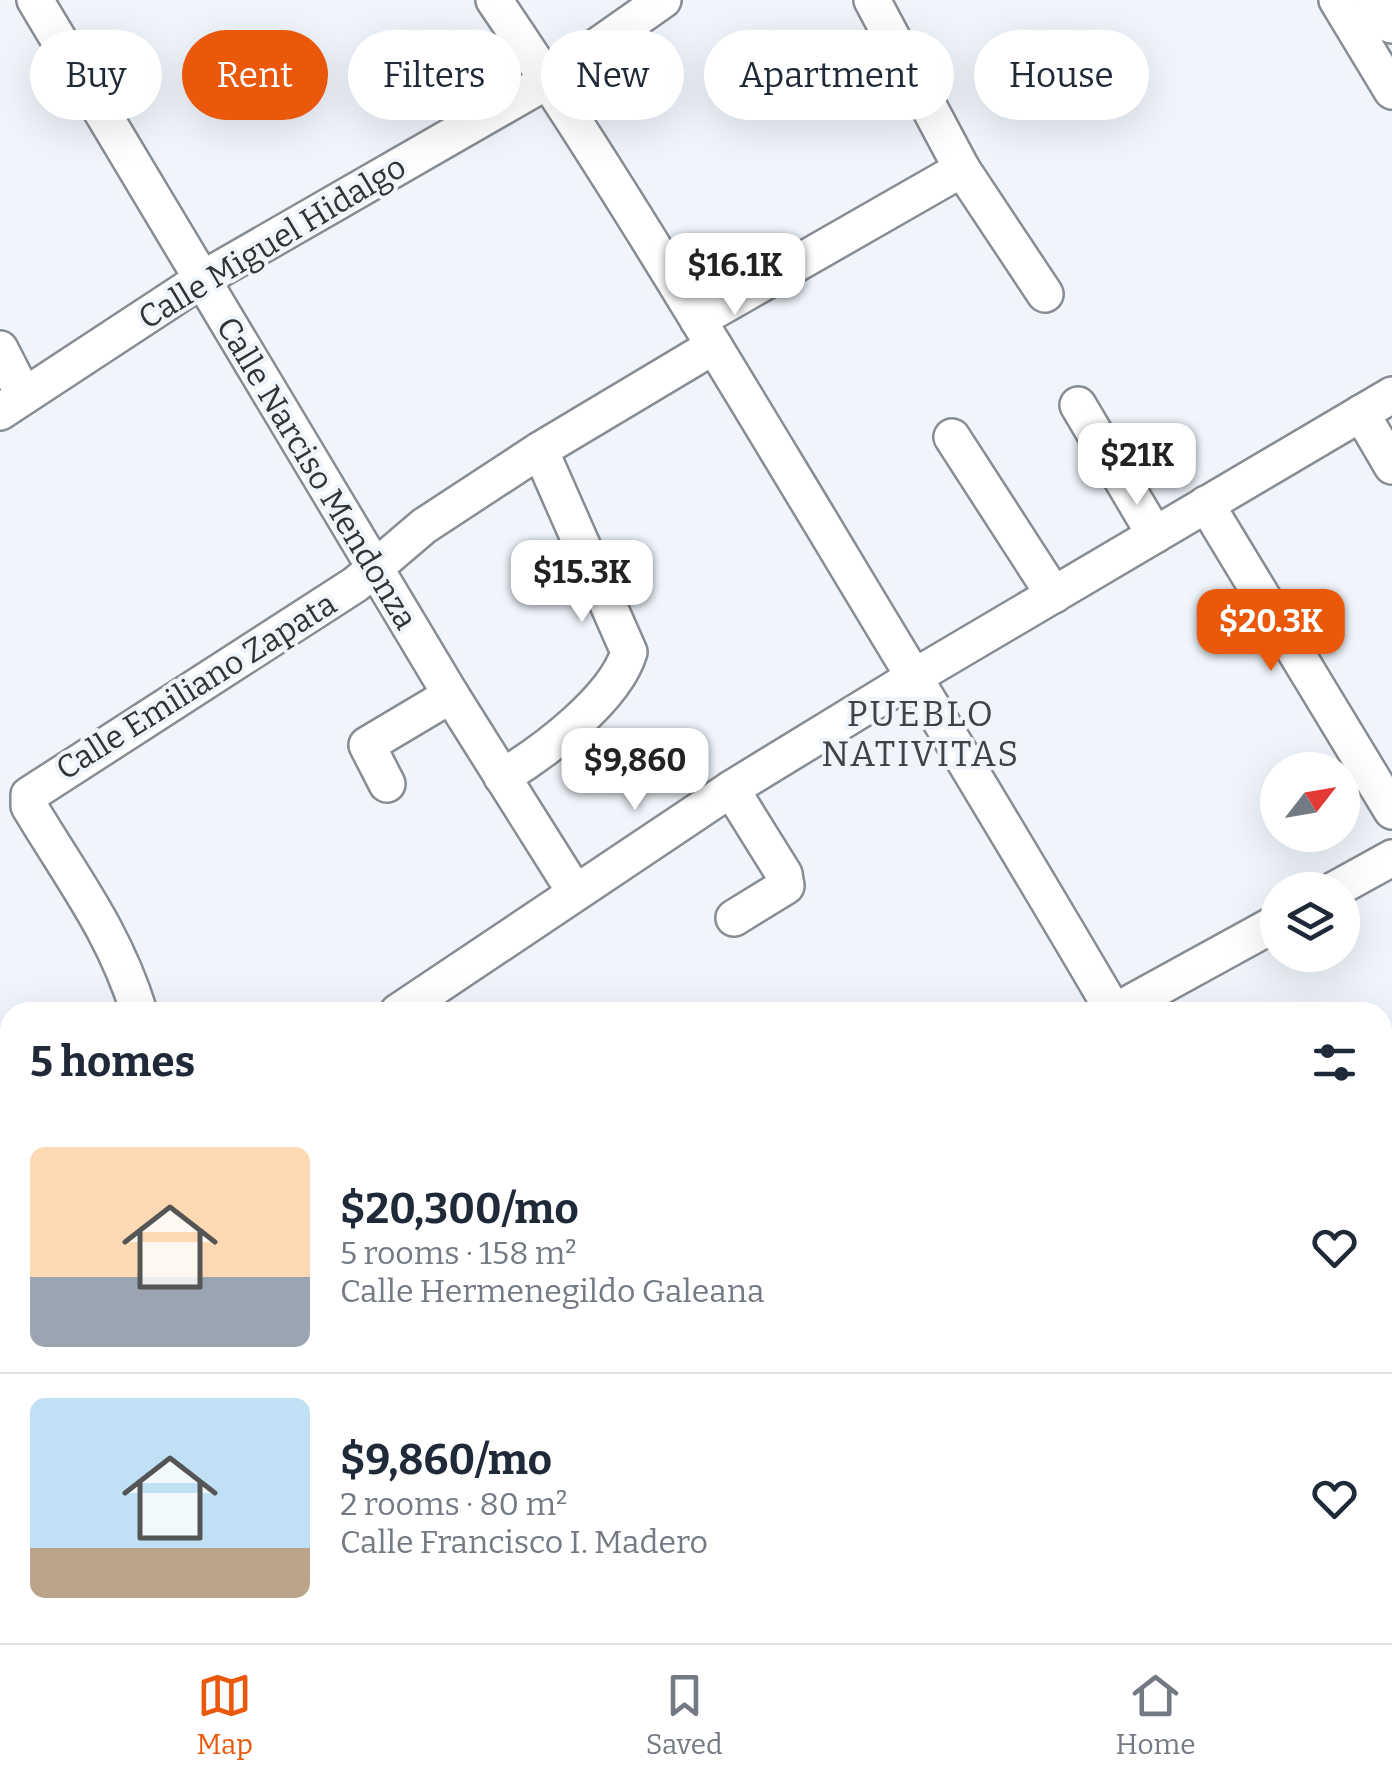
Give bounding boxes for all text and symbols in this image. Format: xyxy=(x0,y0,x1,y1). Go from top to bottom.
chip: Buy xyxy=(30,30,162,120)
chip: Rent xyxy=(182,30,328,120)
chip: Filters xyxy=(348,30,521,120)
chip: New xyxy=(541,30,684,120)
chip: Apartment xyxy=(704,30,954,120)
chip: House xyxy=(974,30,1149,120)
street label: Calle Miguel Hidalgo xyxy=(132,147,412,337)
pin: $16.1K xyxy=(654,233,816,318)
text: $16.1K xyxy=(687,246,783,284)
street label: Calle Narciso Mendonza xyxy=(209,310,425,636)
pin: $21K xyxy=(1078,423,1196,508)
text: $21K xyxy=(1100,436,1174,474)
pin: $15.3K xyxy=(501,540,663,625)
text: $15.3K xyxy=(533,553,631,591)
street label: Calle Emiliano Zapata xyxy=(49,584,343,788)
pin: $20.3K xyxy=(1190,589,1352,674)
text: $20.3K xyxy=(1219,602,1323,640)
district label: PUEBLO NATIVITAS xyxy=(821,693,1021,775)
pin: $9,860 xyxy=(554,728,716,813)
text: $9,860 xyxy=(584,741,686,779)
north arrow xyxy=(1260,752,1360,852)
map controls xyxy=(1260,752,1360,972)
button: layers xyxy=(1260,872,1360,972)
icon: filters xyxy=(1307,1035,1362,1090)
text: 5 homes xyxy=(30,1037,195,1087)
text: $20,300/mo xyxy=(340,1184,579,1234)
icon: home xyxy=(110,1187,230,1307)
icon: heart xyxy=(1307,1220,1362,1275)
text: 5 rooms · 158 m² xyxy=(340,1234,577,1272)
text: Calle Hermenegildo Galeana xyxy=(340,1272,764,1310)
text: $9,860/mo xyxy=(340,1435,552,1485)
icon: home xyxy=(110,1438,230,1558)
icon: heart xyxy=(1307,1471,1362,1526)
text: 2 rooms · 80 m² xyxy=(340,1485,567,1523)
text: Calle Francisco I. Madero xyxy=(340,1523,708,1561)
tab: Map xyxy=(196,1668,253,1761)
tab: Saved xyxy=(646,1668,723,1761)
tab: Home xyxy=(1116,1668,1196,1761)

